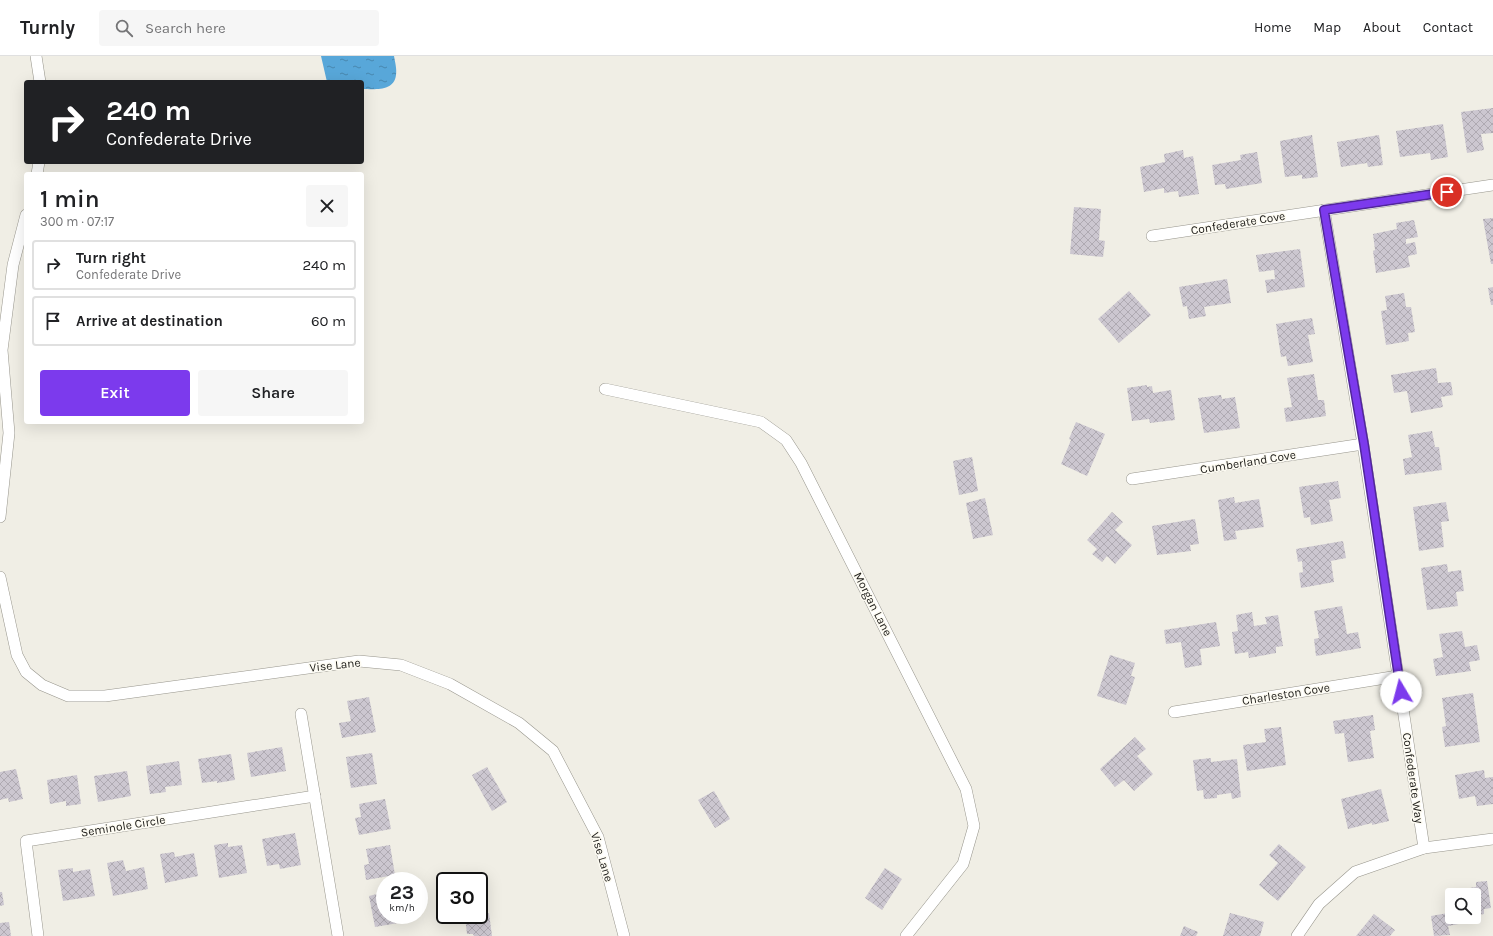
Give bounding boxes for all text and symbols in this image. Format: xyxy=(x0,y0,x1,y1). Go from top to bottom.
search box xyxy=(99,10,379,46)
text: Turnly xyxy=(20,17,75,39)
icon: search xyxy=(113,17,135,39)
text: Search here xyxy=(145,19,226,37)
text: Home xyxy=(1254,19,1291,36)
text: Map xyxy=(1313,19,1341,36)
text: About xyxy=(1363,19,1401,36)
text: Contact xyxy=(1423,19,1473,36)
text: 240 m xyxy=(106,94,191,127)
icon: right xyxy=(40,96,92,148)
text: Confederate Drive xyxy=(106,128,252,150)
pin xyxy=(1430,175,1464,209)
icon: arrive xyxy=(1436,181,1458,203)
text: 1 min xyxy=(40,185,100,213)
button: close xyxy=(306,185,348,227)
street label: Confederate Cove xyxy=(1190,209,1286,237)
text: 300 m · 07:17 xyxy=(40,214,114,229)
text: Turn right xyxy=(76,249,146,267)
icon: right xyxy=(42,254,64,276)
text: 240 m xyxy=(302,256,346,274)
text: Confederate Drive xyxy=(76,267,181,282)
icon: arrive xyxy=(42,310,64,332)
text: Arrive at destination xyxy=(76,312,223,330)
text: 60 m xyxy=(311,312,346,330)
button: Exit xyxy=(40,370,190,416)
button: Share xyxy=(198,370,348,416)
street label: Cumberland Cove xyxy=(1199,448,1297,476)
street label: Morgan Lane xyxy=(851,570,895,638)
street label: Vise Lane xyxy=(309,655,361,675)
position arrow xyxy=(1380,671,1422,713)
street label: Charleston Cove xyxy=(1241,680,1331,708)
street label: Confederate Way xyxy=(1400,732,1426,825)
street label: Seminole Circle xyxy=(80,812,166,840)
street label: Vise Lane xyxy=(588,830,616,884)
speed limit sign: 30 xyxy=(436,872,488,924)
text: 23 xyxy=(390,881,414,904)
map controls xyxy=(1445,888,1481,924)
button: search xyxy=(1445,888,1481,924)
text: km/h xyxy=(389,902,415,914)

